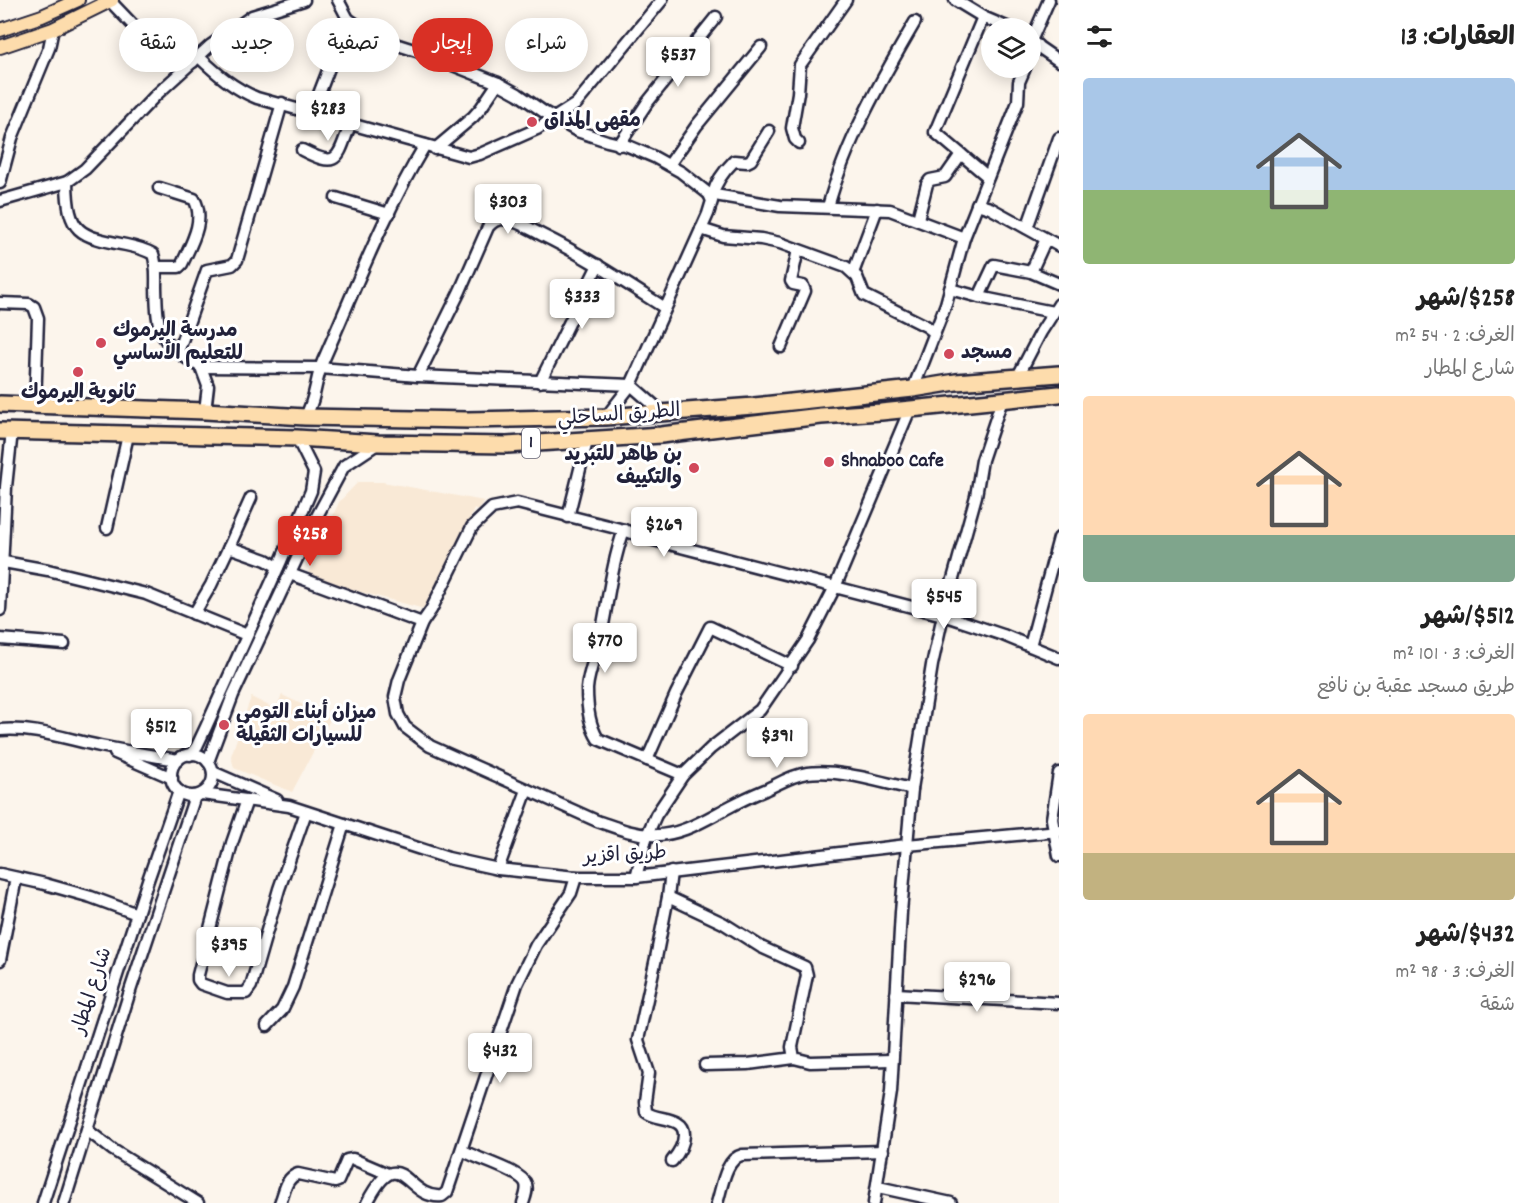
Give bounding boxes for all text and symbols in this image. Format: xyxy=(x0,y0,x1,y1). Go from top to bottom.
chip: شقة xyxy=(119,18,198,72)
chip: جديد xyxy=(210,18,294,72)
chip: تصفية xyxy=(306,18,400,72)
chip: إيجار xyxy=(412,18,493,72)
chip: شراء xyxy=(505,18,588,72)
map controls xyxy=(981,18,1041,78)
button: layers xyxy=(981,18,1041,78)
icon: filters xyxy=(1083,20,1116,53)
text: العقارات: 13 xyxy=(1400,20,1515,57)
pin: $537 xyxy=(642,37,714,88)
text: $537 xyxy=(660,42,696,70)
pin: $283 xyxy=(292,91,364,142)
text: $283 xyxy=(310,96,346,124)
place label: مقهى المذاق xyxy=(544,108,641,136)
marker: مقهى المذاق xyxy=(525,115,539,129)
icon: home xyxy=(1245,117,1353,225)
pin: $303 xyxy=(472,184,544,235)
text: $303 xyxy=(489,189,527,217)
pin: $333 xyxy=(546,279,618,330)
text: $258/شهر xyxy=(1417,281,1515,318)
text: $333 xyxy=(564,284,600,312)
place label: مدرسة اليرموك للتعليم الأساسي xyxy=(113,318,243,370)
text: الغرف: 2 · 54 m² xyxy=(1395,323,1515,351)
marker: مدرسة اليرموك للتعليم الأساسي xyxy=(94,336,108,350)
place label: مسجد xyxy=(961,340,1012,368)
marker: مسجد xyxy=(942,347,956,361)
text: شارع المطار xyxy=(1425,356,1515,384)
marker: ثانوية اليرموك xyxy=(71,365,85,379)
place label: ثانوية اليرموك xyxy=(21,380,136,408)
street label: الطريق الساحلي xyxy=(557,398,682,435)
road number: 1 xyxy=(522,428,540,458)
icon: home xyxy=(1245,435,1353,543)
place label: بن طاهر للتبريد والتكييف xyxy=(565,442,682,493)
place label: Shnaboo Cafe xyxy=(841,448,944,476)
marker: Shnaboo Cafe xyxy=(822,455,836,469)
marker: بن طاهر للتبريد والتكييف xyxy=(687,461,701,475)
pin: $269 xyxy=(628,507,700,558)
text: $269 xyxy=(645,512,683,540)
pin: $258 xyxy=(274,516,346,567)
text: $258 xyxy=(292,521,328,549)
pin: $545 xyxy=(908,579,980,630)
text: $545 xyxy=(926,584,962,612)
text: $512/شهر xyxy=(1422,599,1515,636)
pin: $770 xyxy=(569,623,641,674)
text: $770 xyxy=(587,628,623,656)
text: الغرف: 3 · 101 m² xyxy=(1393,641,1515,669)
text: طريق مسجد عقبة بن نافع xyxy=(1317,674,1515,702)
place label: ميزان أبناء التومي للسيارات الثقيلة xyxy=(236,699,376,751)
pin: $512 xyxy=(125,709,197,760)
text: $512 xyxy=(145,714,177,742)
marker: ميزان أبناء التومي للسيارات الثقيلة xyxy=(217,718,231,732)
pin: $391 xyxy=(741,718,813,769)
text: $391 xyxy=(761,723,793,751)
icon: home xyxy=(1245,753,1353,861)
street label: طريق اقزير xyxy=(581,840,667,872)
text: $432/شهر xyxy=(1417,917,1515,954)
pin: $395 xyxy=(193,927,265,978)
text: $395 xyxy=(210,932,248,960)
street label: شارع المطار xyxy=(65,944,120,1040)
text: الغرف: 3 · 98 m² xyxy=(1396,959,1515,987)
pin: $296 xyxy=(941,962,1013,1013)
text: $296 xyxy=(958,967,996,995)
text: شقة xyxy=(1480,992,1515,1020)
pin: $432 xyxy=(464,1033,536,1084)
text: $432 xyxy=(482,1038,518,1066)

